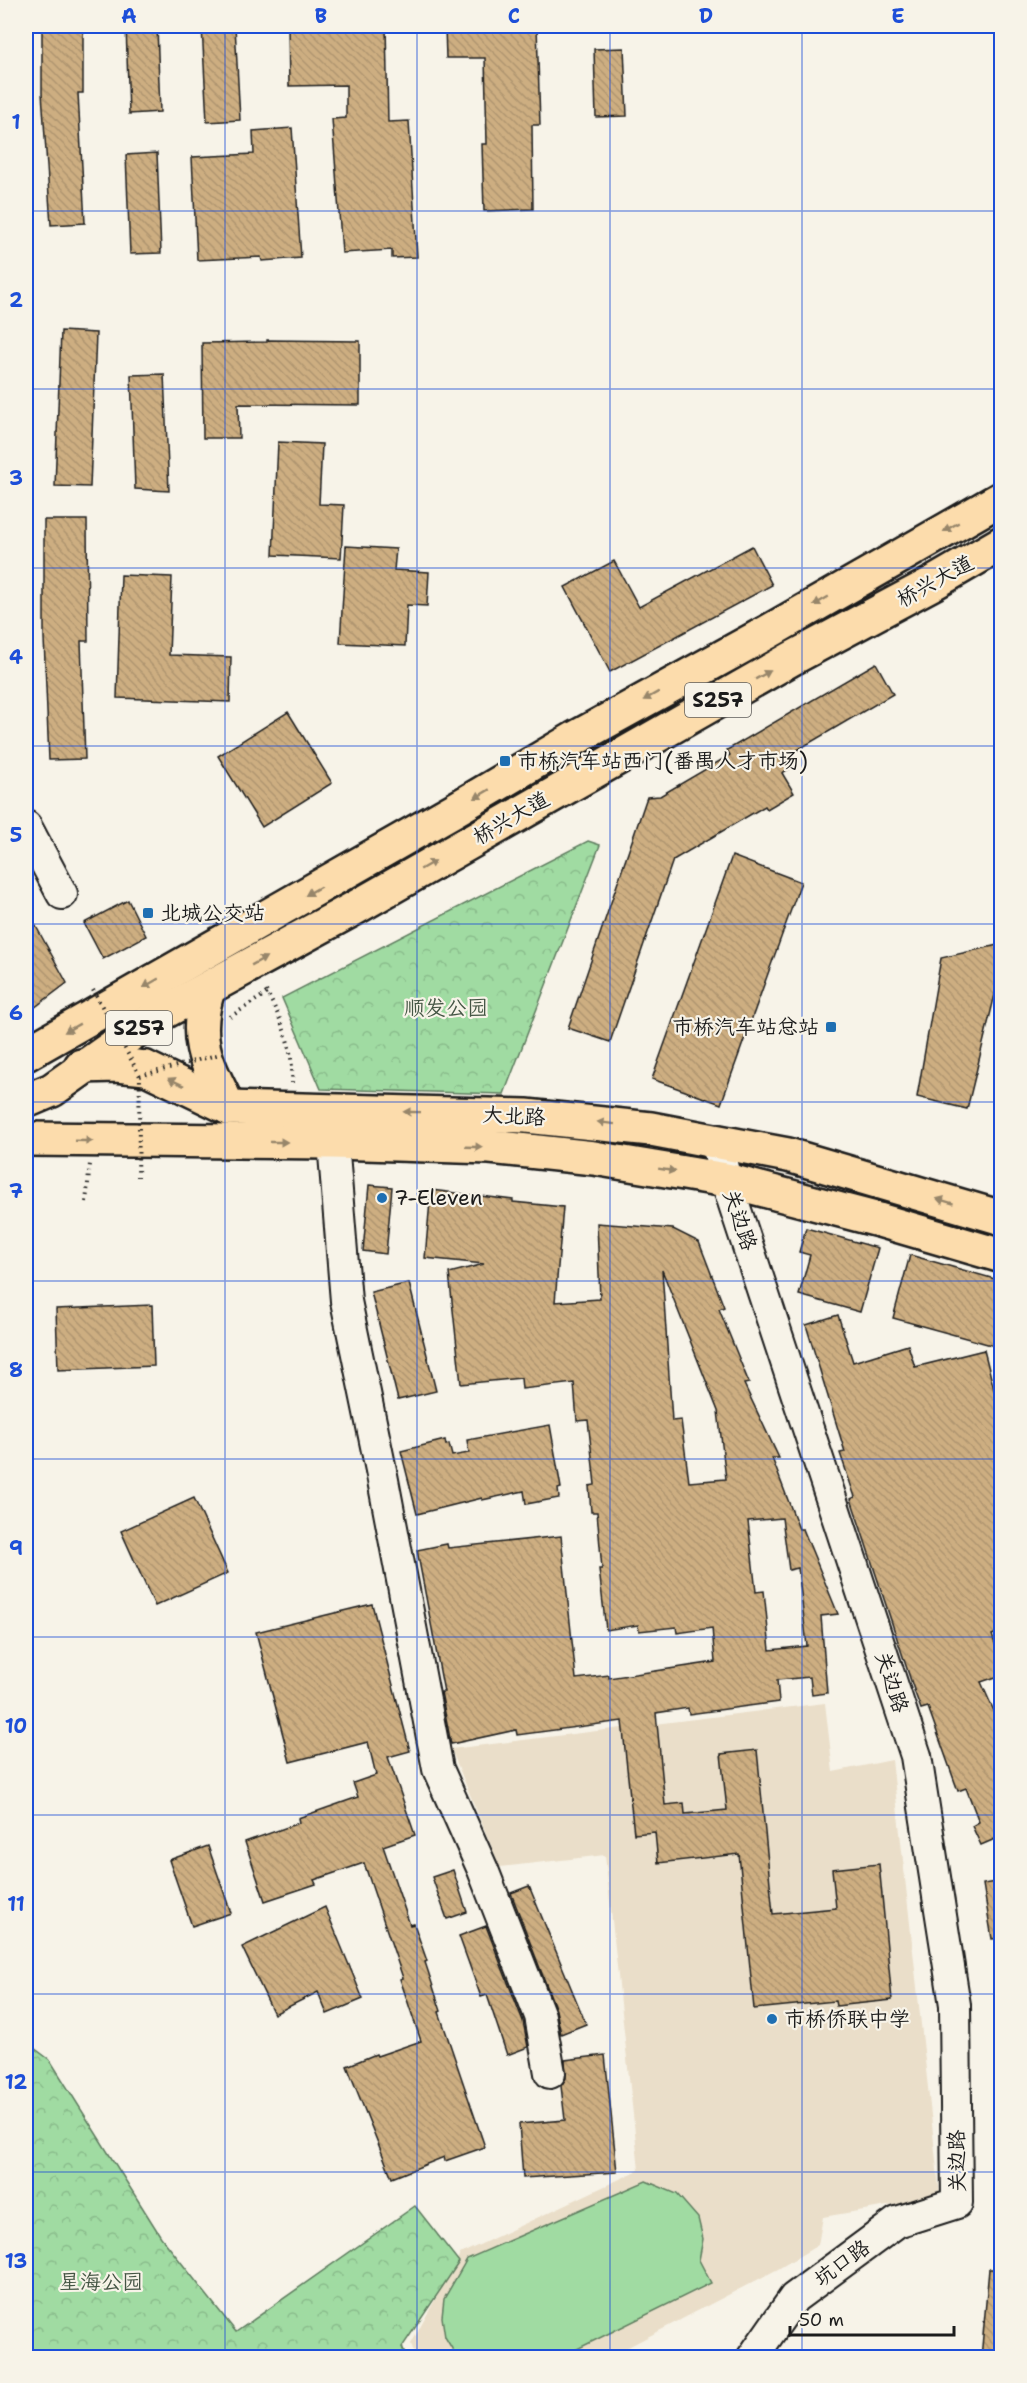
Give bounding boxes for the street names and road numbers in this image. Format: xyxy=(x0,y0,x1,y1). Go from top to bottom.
street label: 桥兴大道 xyxy=(891,548,979,614)
road number: S257 xyxy=(685,683,751,717)
street label: 桥兴大道 xyxy=(468,785,554,851)
road number: S257 xyxy=(106,1011,172,1045)
street label: 大北路 xyxy=(482,1100,546,1132)
street label: 关边路 xyxy=(717,1186,763,1254)
street label: 关边路 xyxy=(869,1648,915,1716)
street label: 关边路 xyxy=(942,2129,972,2193)
street label: 坑口路 xyxy=(808,2233,876,2293)

